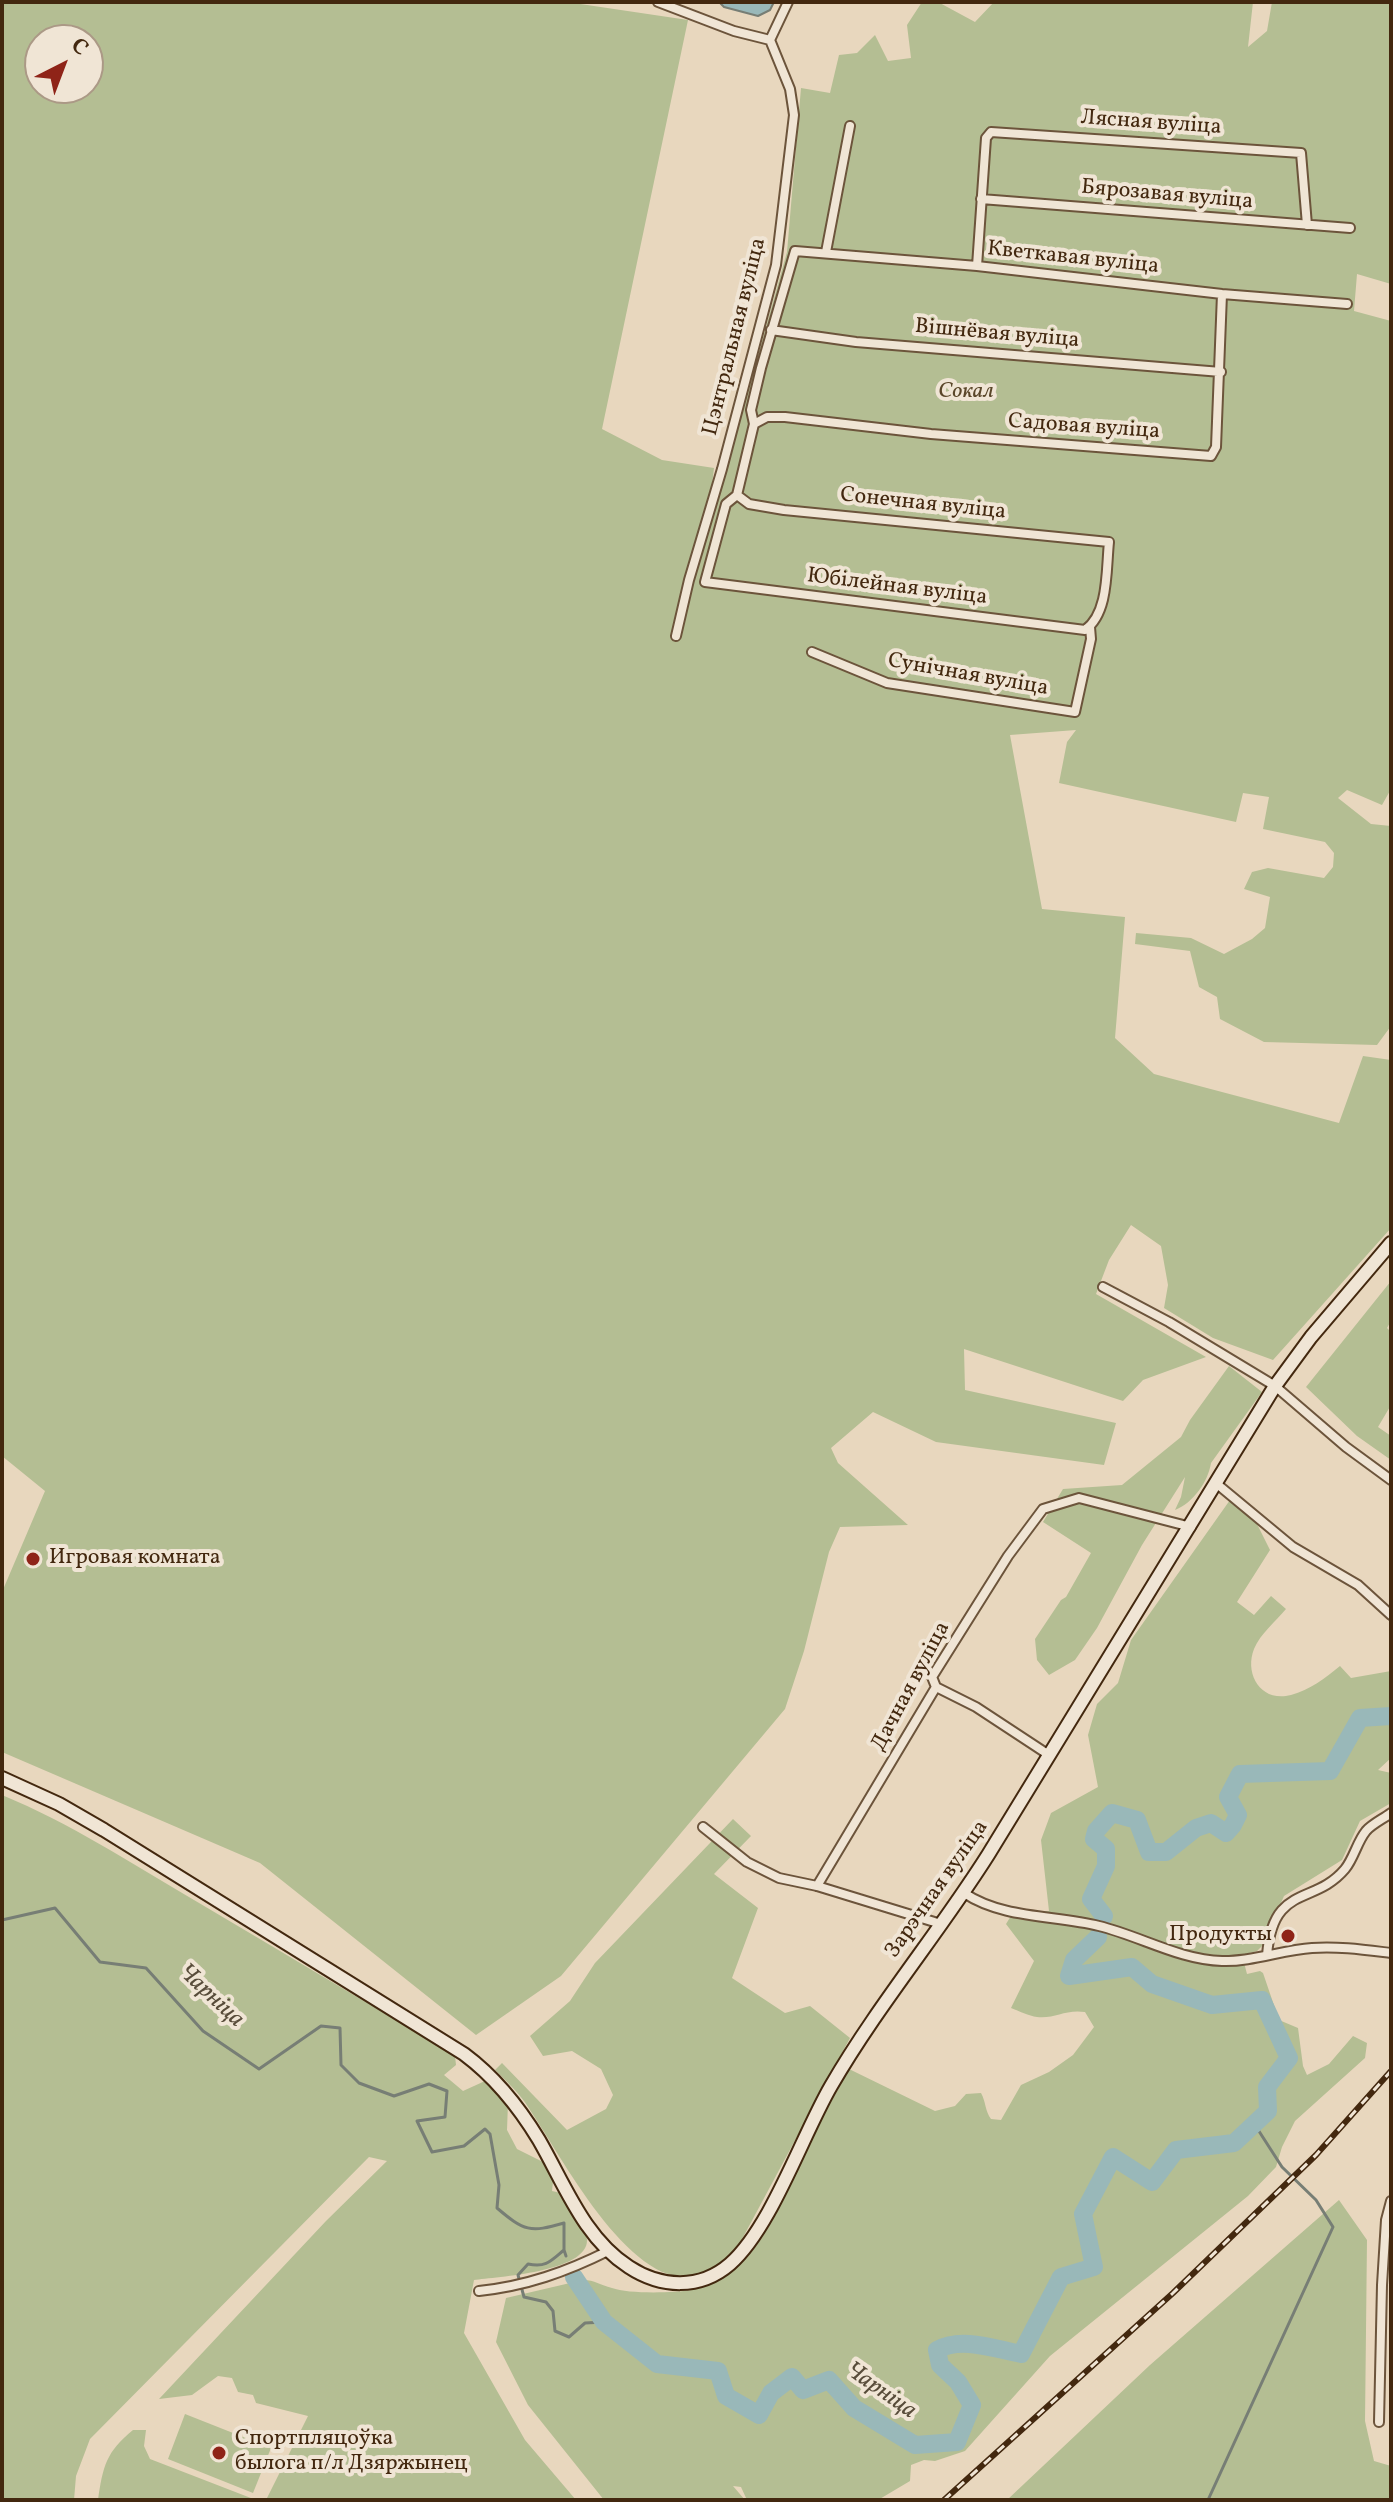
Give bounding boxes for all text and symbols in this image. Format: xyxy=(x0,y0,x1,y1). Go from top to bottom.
north arrow xyxy=(24,24,104,104)
text: С xyxy=(63,31,95,64)
street label: Лясная вуліца xyxy=(1080,106,1222,142)
street label: Бярозавая вуліца xyxy=(1080,175,1254,217)
street label: Цэнтральная вуліца xyxy=(699,235,773,439)
street label: Кветкавая вуліца xyxy=(986,237,1160,281)
street label: Вішнёвая вуліца xyxy=(914,315,1080,355)
park label: Сокал xyxy=(938,380,994,406)
street label: Садовая вуліца xyxy=(1007,410,1161,446)
street label: Сонечная вуліца xyxy=(839,483,1007,527)
street label: Юбілейная вуліца xyxy=(805,564,989,612)
street label: Сунічная вуліца xyxy=(886,649,1050,703)
place label: Игровая комната xyxy=(49,1546,221,1572)
marker: Игровая комната xyxy=(24,1550,42,1568)
street label: Дачная вуліца xyxy=(867,1618,957,1756)
street label: Зарэчная вуліца xyxy=(881,1816,995,1964)
place label: Продукты xyxy=(1169,1923,1272,1949)
marker: Продукты xyxy=(1279,1927,1297,1945)
water label: Чарніца xyxy=(171,1959,249,2035)
water label: Чарніца xyxy=(839,2357,921,2427)
place label: Спортпляцоўка былога п/л Дзяржынец xyxy=(235,2427,468,2478)
marker: Спортпляцоўка былога п/л Дзяржынец xyxy=(210,2444,228,2462)

